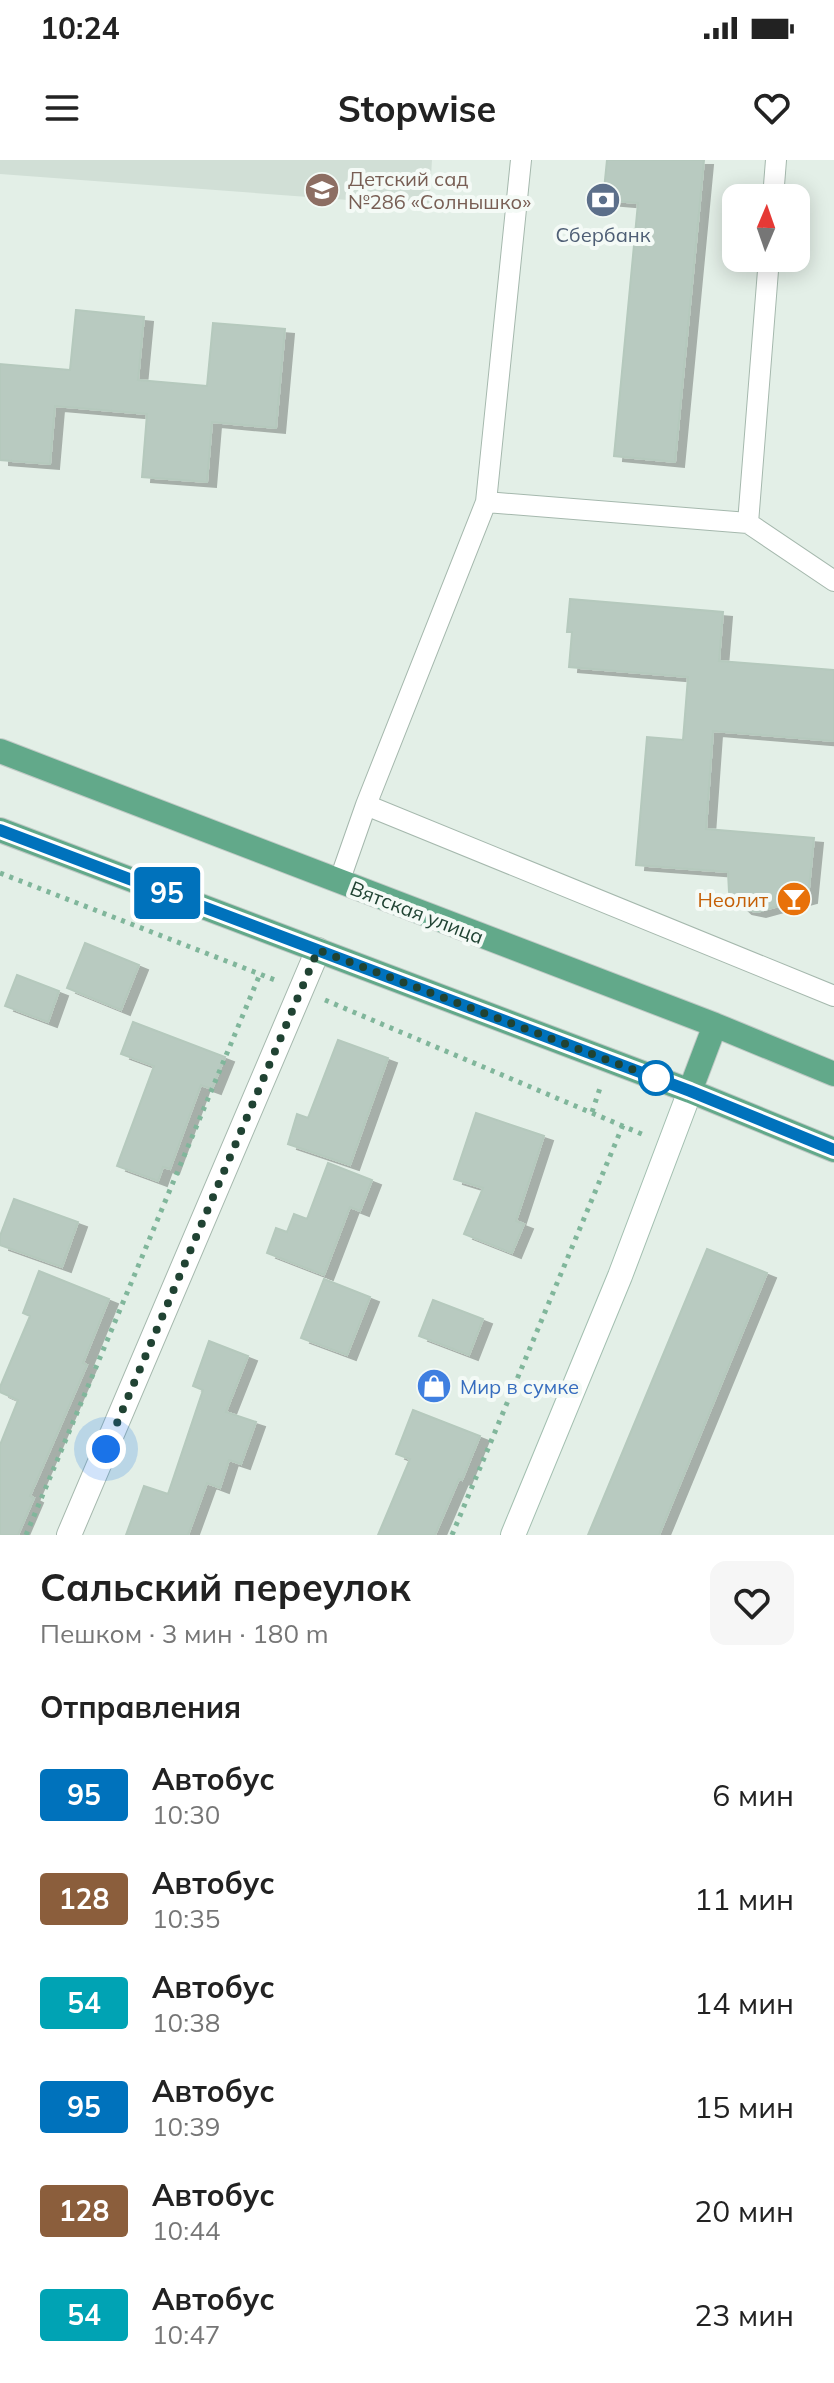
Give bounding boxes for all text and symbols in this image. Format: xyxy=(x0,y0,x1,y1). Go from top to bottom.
text: 10:24 xyxy=(40,9,119,47)
icon: menu xyxy=(40,86,84,130)
text: Stopwise xyxy=(338,86,496,131)
icon: heart xyxy=(750,86,794,130)
place label: Детский сад №286 «Солнышко» xyxy=(348,166,531,214)
school or university icon: Детский сад №286 «Солнышко» xyxy=(303,171,341,209)
bank icon: Сбербанк xyxy=(584,181,622,219)
north arrow xyxy=(722,184,810,272)
map controls xyxy=(722,184,810,272)
place label: Сбербанк xyxy=(555,222,651,247)
line badge: 95 xyxy=(131,867,203,919)
text: 95 xyxy=(150,875,184,910)
street label: Вятская улица xyxy=(347,875,487,949)
bar icon: Неолит xyxy=(775,880,813,918)
place label: Неолит xyxy=(697,887,769,912)
unlabelled marker xyxy=(639,1061,673,1095)
shop icon: Мир в сумке xyxy=(415,1367,453,1405)
place label: Мир в сумке xyxy=(460,1374,579,1399)
your location xyxy=(86,1429,126,1469)
button: heart xyxy=(710,1561,794,1645)
text: Сальский переулок xyxy=(40,1563,411,1611)
text: Пешком · 3 мин · 180 m xyxy=(40,1617,329,1650)
text: Отправления xyxy=(40,1688,241,1726)
text: Автобус xyxy=(152,1760,275,1798)
text: 6 мин xyxy=(712,1776,794,1814)
text: 95 xyxy=(67,1777,101,1812)
text: 10:30 xyxy=(152,1798,220,1831)
text: Автобус xyxy=(152,1864,275,1902)
text: 11 мин xyxy=(694,1880,794,1918)
text: 128 xyxy=(59,1881,109,1916)
text: 10:35 xyxy=(152,1902,220,1935)
text: Автобус xyxy=(152,1968,275,2006)
text: 14 мин xyxy=(694,1984,794,2022)
text: 54 xyxy=(67,1985,101,2020)
text: 10:38 xyxy=(152,2006,220,2039)
text: Автобус xyxy=(152,2072,275,2110)
text: 15 мин xyxy=(694,2088,794,2126)
text: 95 xyxy=(67,2089,101,2124)
text: 10:39 xyxy=(152,2110,220,2143)
text: Автобус xyxy=(152,2176,275,2214)
text: 20 мин xyxy=(694,2192,794,2230)
text: 128 xyxy=(59,2193,109,2228)
text: 10:44 xyxy=(152,2214,220,2247)
text: Автобус xyxy=(152,2280,275,2318)
text: 23 мин xyxy=(694,2296,794,2334)
text: 54 xyxy=(67,2297,101,2332)
text: 10:47 xyxy=(152,2318,220,2351)

